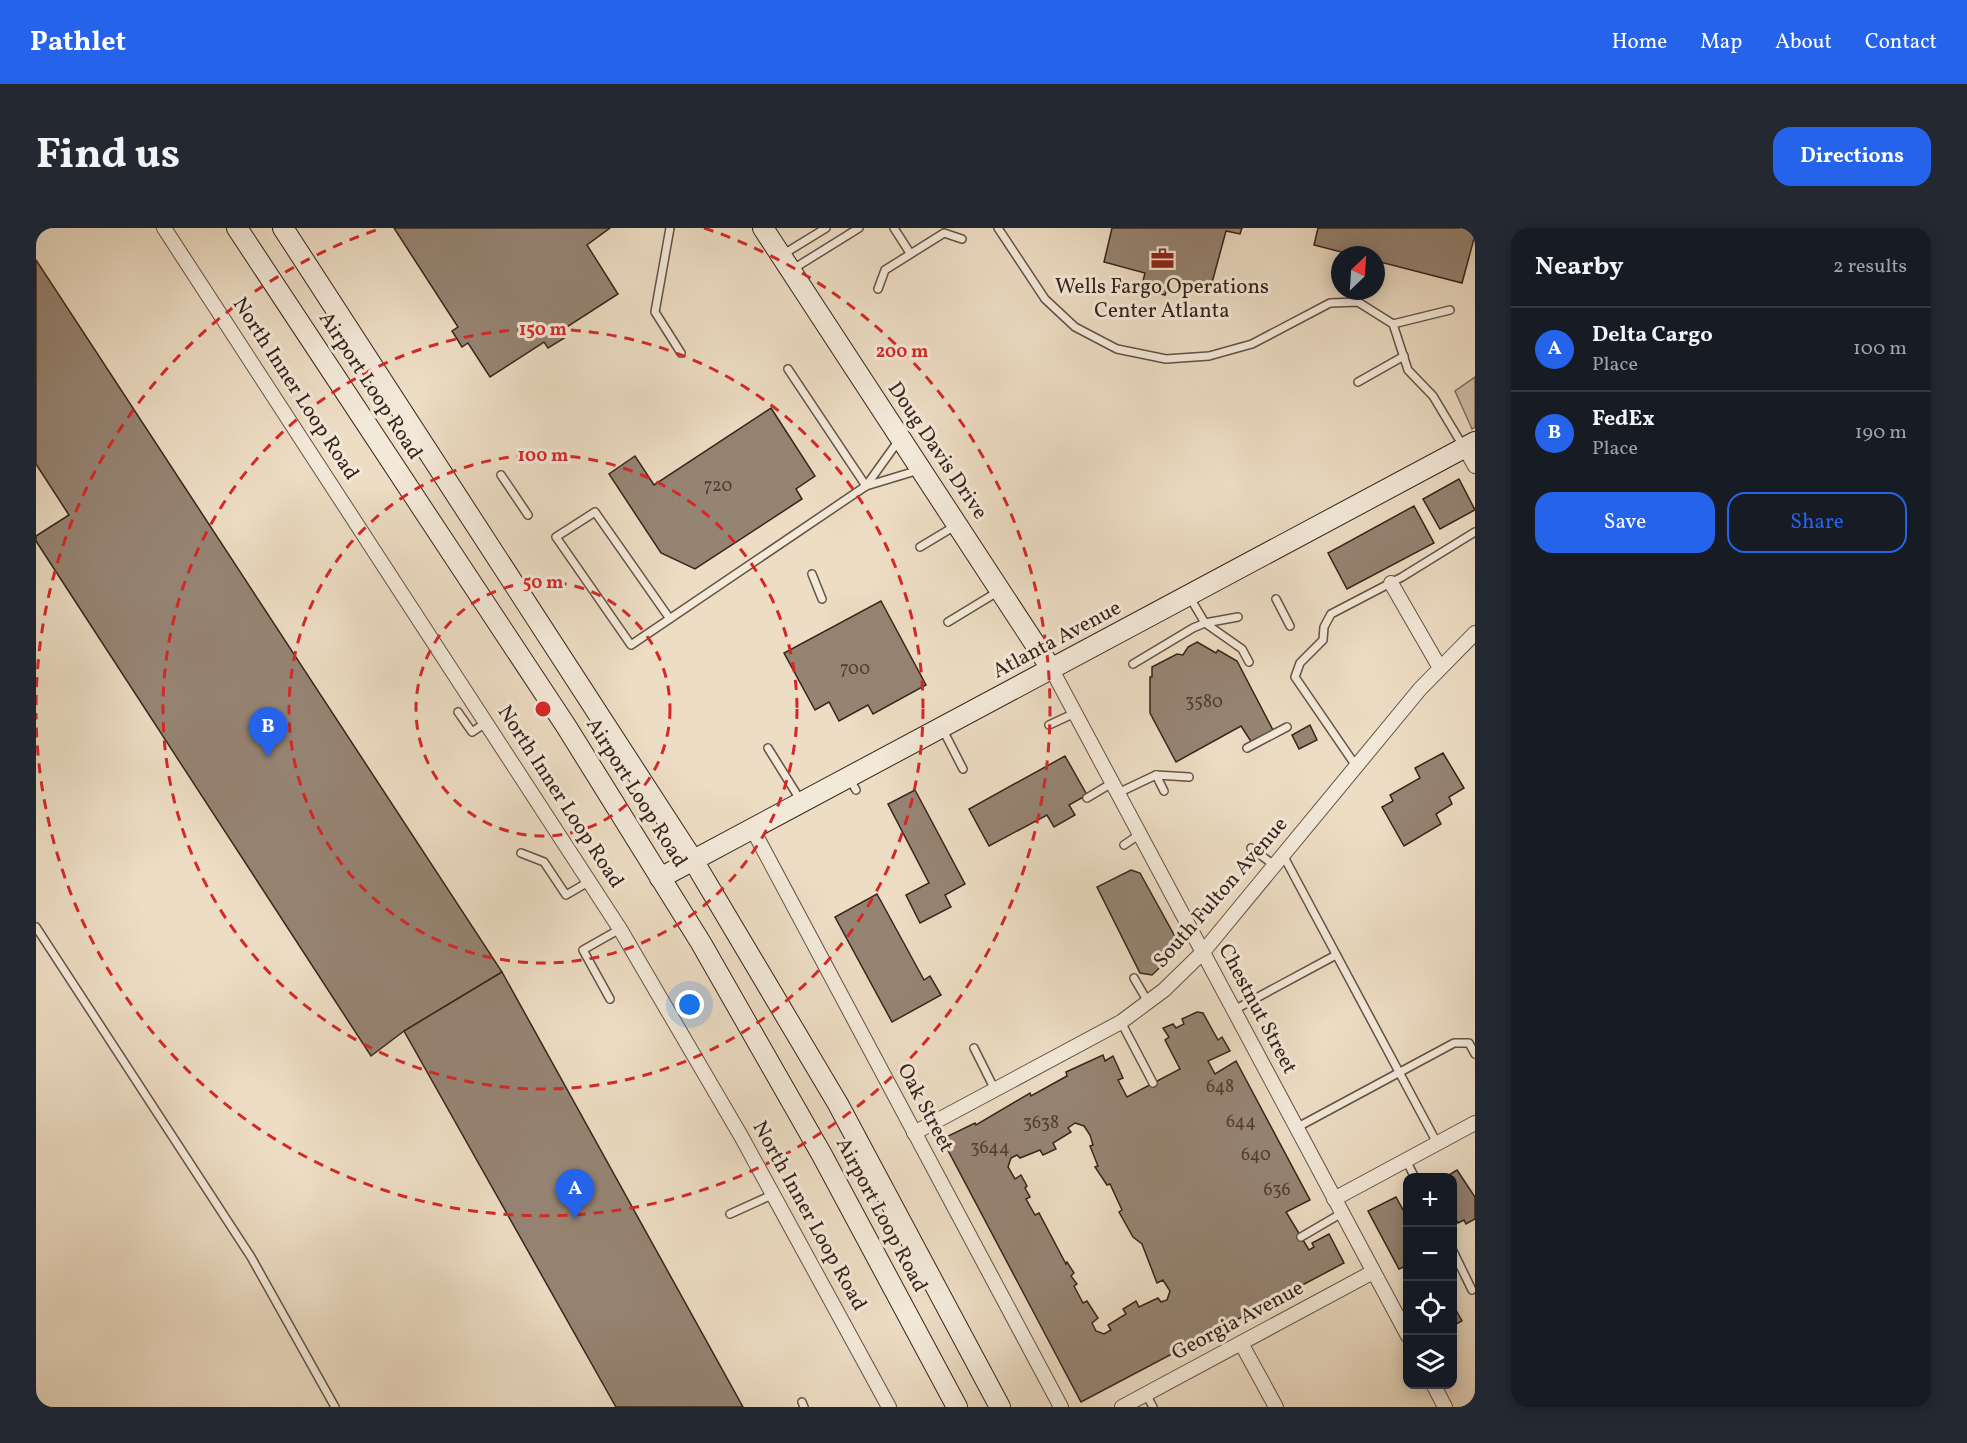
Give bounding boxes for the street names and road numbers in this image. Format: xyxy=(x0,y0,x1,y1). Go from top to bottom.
street label: North Inner Loop Road xyxy=(225,292,365,486)
street label: Airport Loop Road xyxy=(311,306,429,466)
street label: Doug Davis Drive xyxy=(880,376,994,526)
street label: Atlanta Avenue xyxy=(988,594,1126,686)
street label: North Inner Loop Road xyxy=(490,700,630,894)
street label: Airport Loop Road xyxy=(578,713,694,873)
street label: South Fulton Avenue xyxy=(1147,811,1295,975)
street label: Chestnut Street xyxy=(1211,939,1303,1079)
street label: Oak Street xyxy=(890,1059,960,1157)
street label: North Inner Loop Road xyxy=(745,1116,873,1316)
street label: Airport Loop Road xyxy=(828,1133,934,1297)
street label: Georgia Avenue xyxy=(1167,1274,1309,1368)

